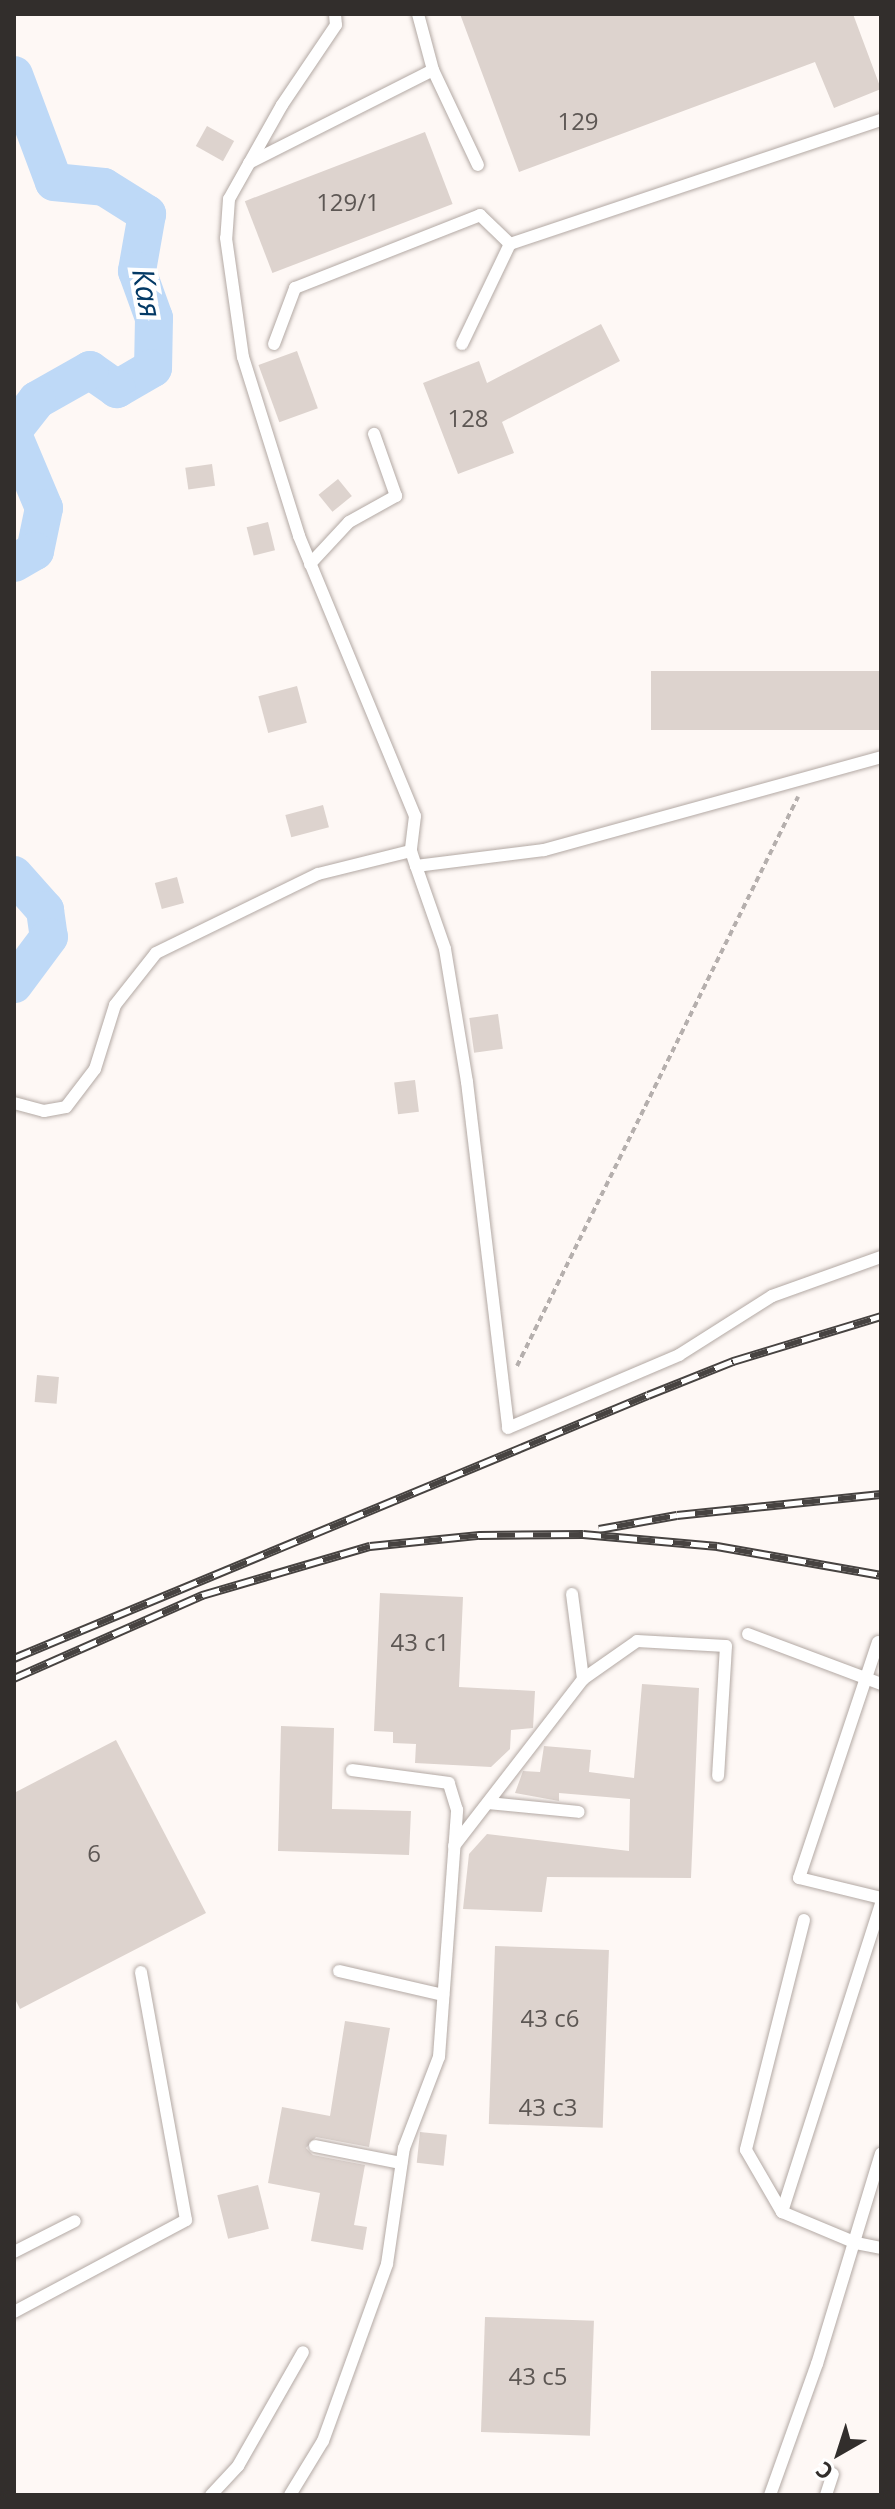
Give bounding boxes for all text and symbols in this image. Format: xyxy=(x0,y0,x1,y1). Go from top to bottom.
house number: 129 xyxy=(557,107,599,135)
house number: 129/1 xyxy=(316,188,380,216)
water label: Кая xyxy=(125,265,169,321)
house number: 128 xyxy=(447,404,489,432)
house number: 43 с1 xyxy=(391,1628,449,1656)
house number: 6 xyxy=(87,1839,101,1867)
house number: 43 с6 xyxy=(521,2004,579,2032)
house number: 43 с3 xyxy=(519,2093,577,2121)
house number: 43 с5 xyxy=(509,2362,567,2390)
north arrow xyxy=(799,2413,879,2493)
text: С xyxy=(809,2456,839,2488)

